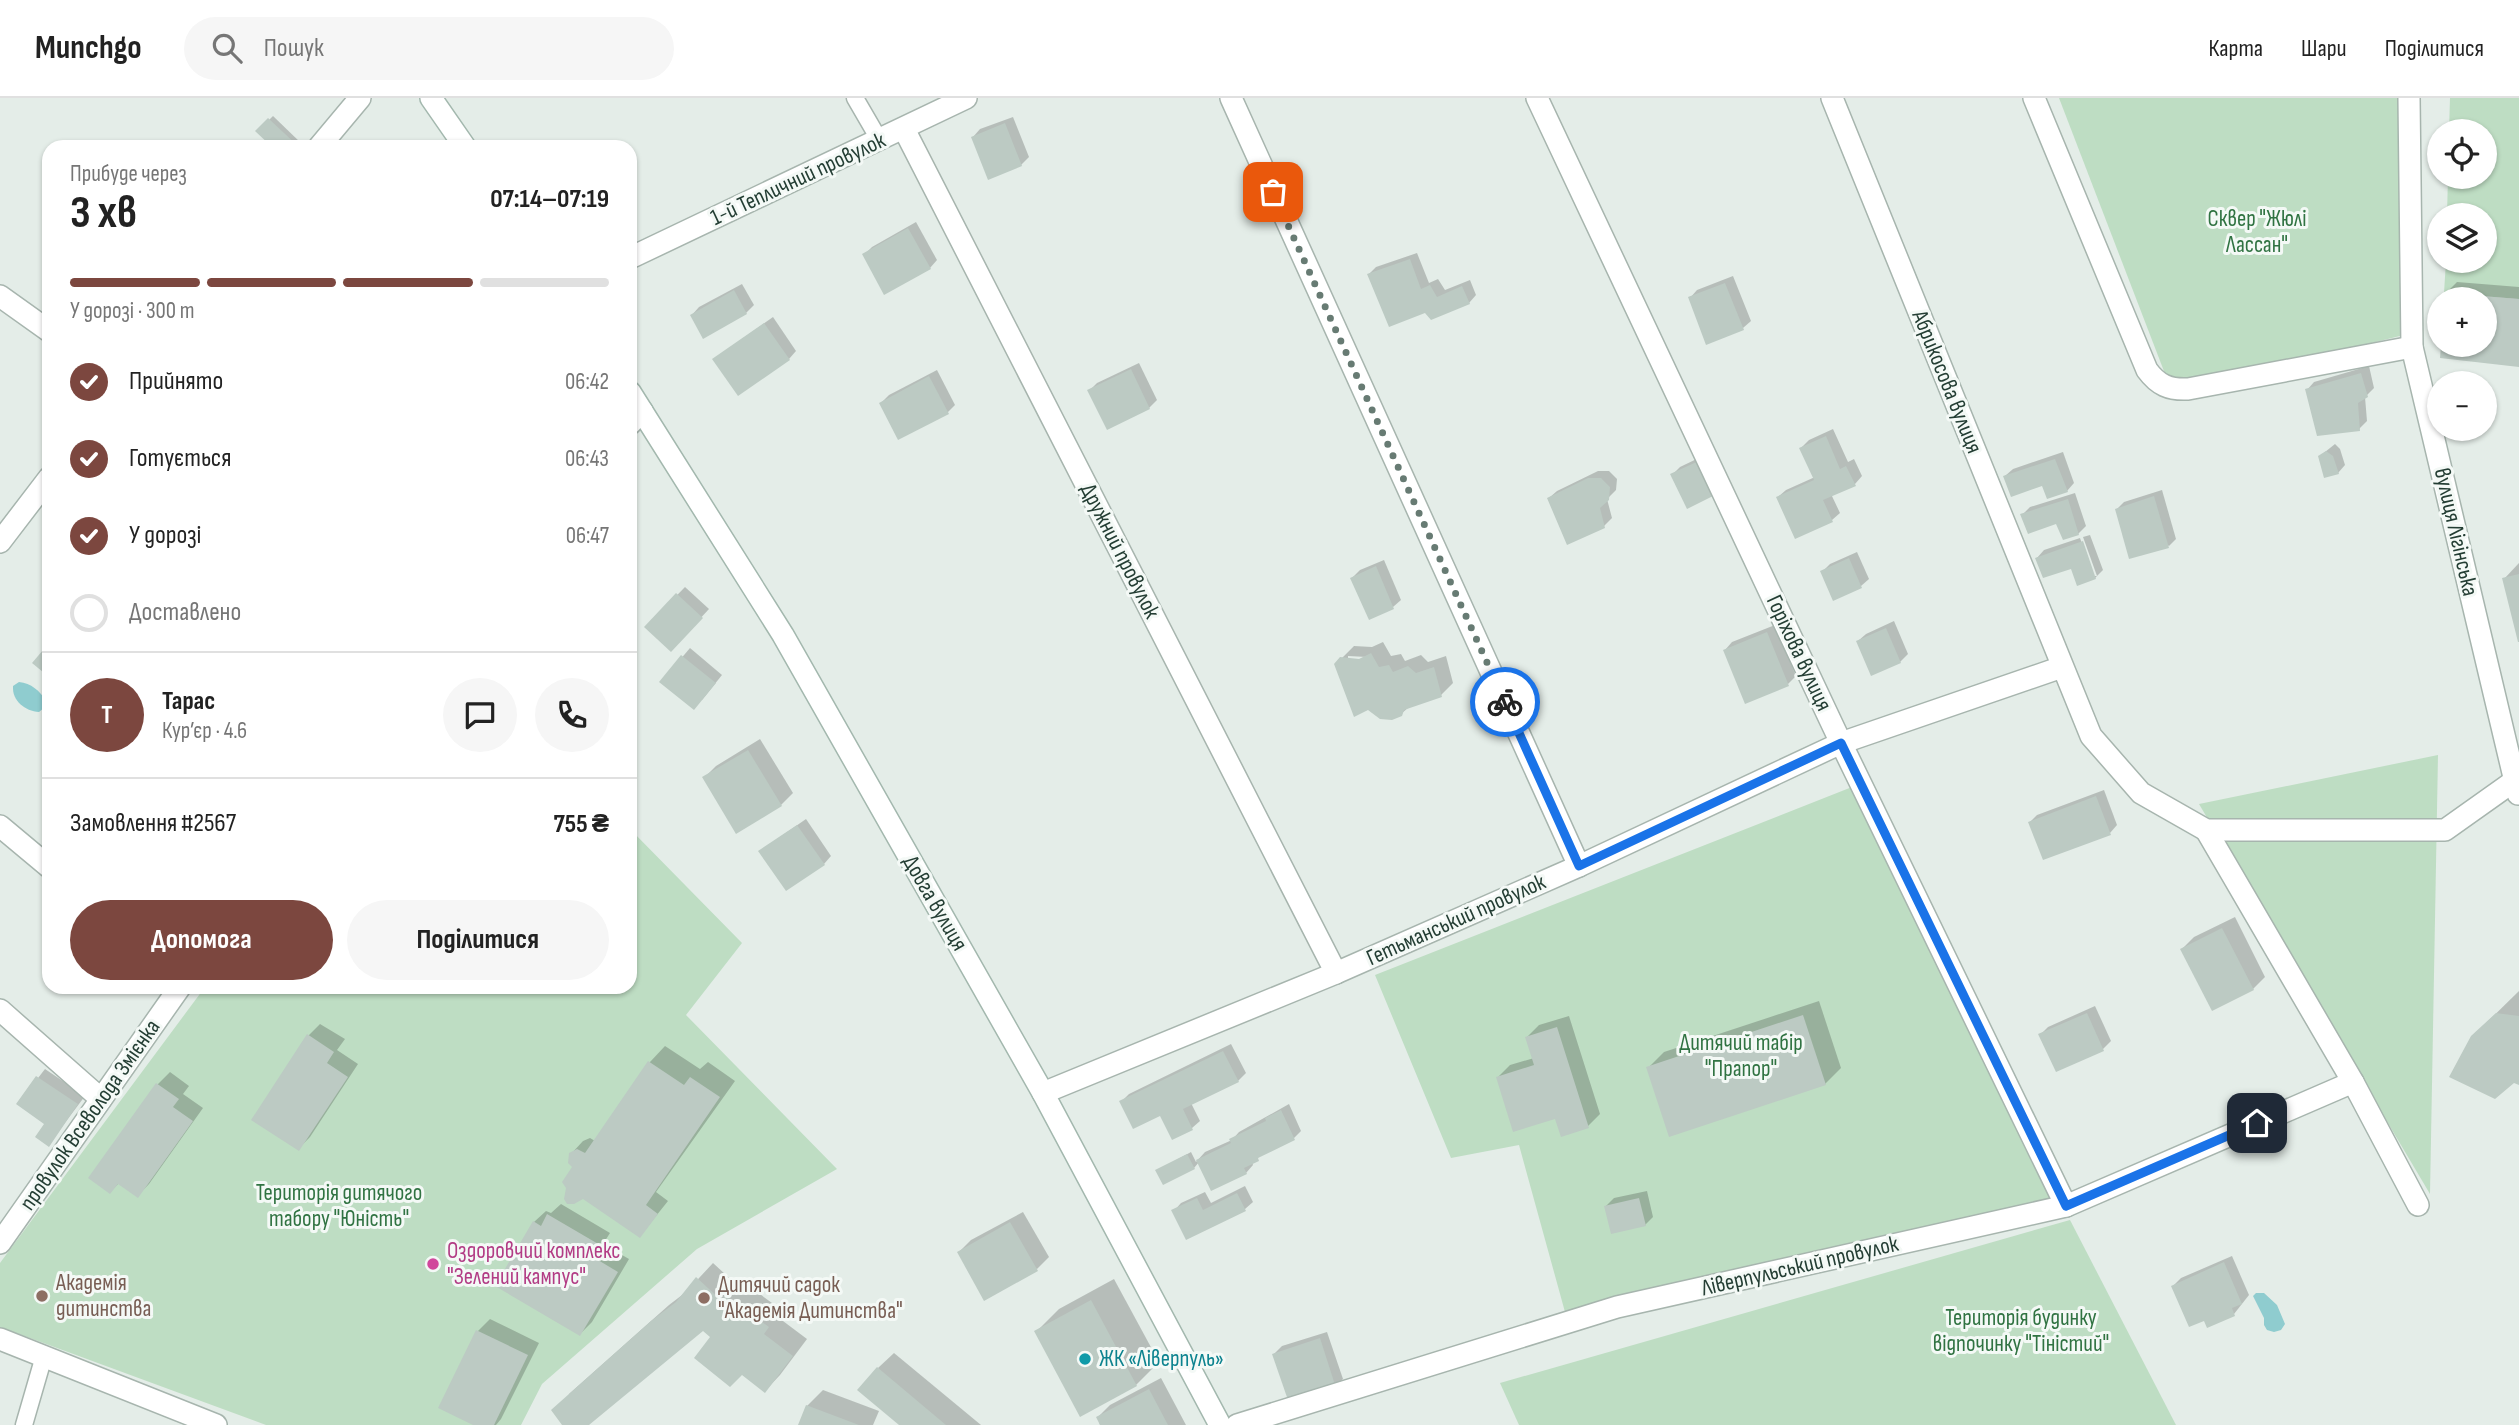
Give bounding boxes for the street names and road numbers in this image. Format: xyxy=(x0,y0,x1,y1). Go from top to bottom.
street label: 1-й Тепличний провулок xyxy=(706,126,890,232)
street label: Абрикосова вулиця xyxy=(1905,305,1988,458)
street label: вулиця Лігінська xyxy=(2428,465,2484,599)
street label: Дружний провулок xyxy=(1074,479,1166,623)
street label: Горіхова вулиця xyxy=(1760,591,1838,715)
street label: Довга вулиця xyxy=(896,850,974,956)
street label: Гетьманський провулок xyxy=(1362,868,1550,972)
street label: провулок Всеволода Змієнка xyxy=(14,1014,166,1216)
street label: Ліверпульський провулок xyxy=(1698,1230,1901,1302)

